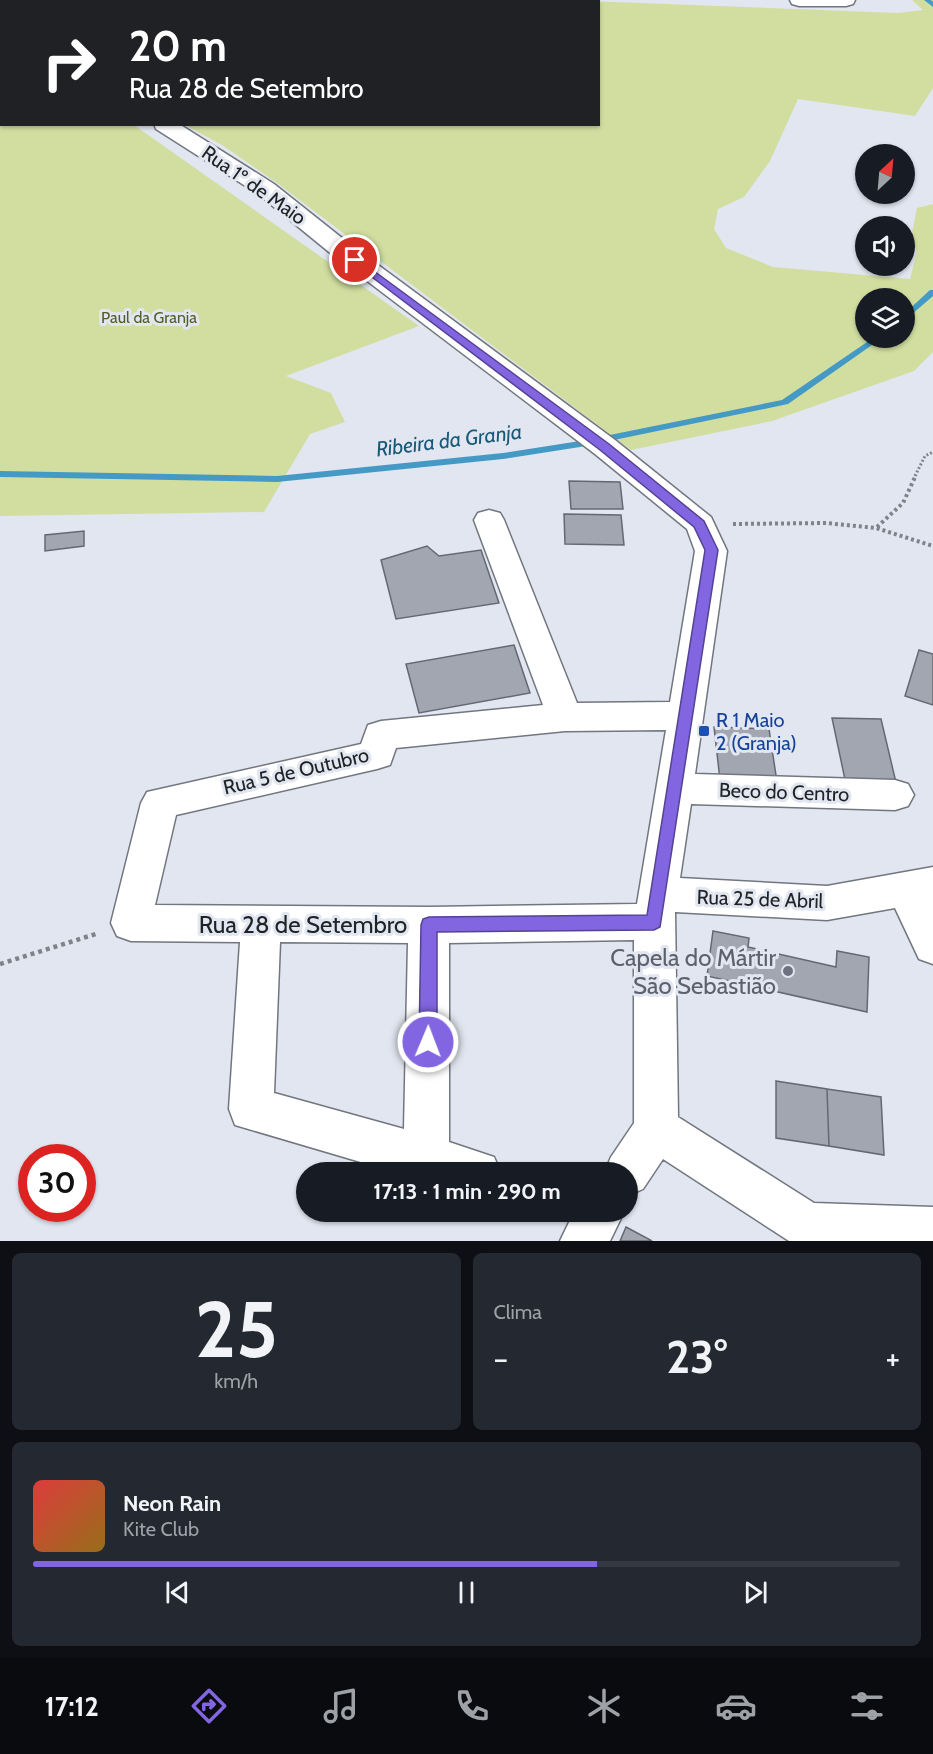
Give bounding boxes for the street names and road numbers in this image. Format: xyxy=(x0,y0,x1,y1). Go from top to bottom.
street label: Rua 1º de Maio xyxy=(197,140,311,230)
street label: Rua 5 de Outubro xyxy=(221,743,371,799)
street label: Beco do Centro xyxy=(718,778,850,806)
street label: Rua 25 de Abril xyxy=(696,885,824,913)
street label: Rua 28 de Setembro xyxy=(199,910,407,939)

